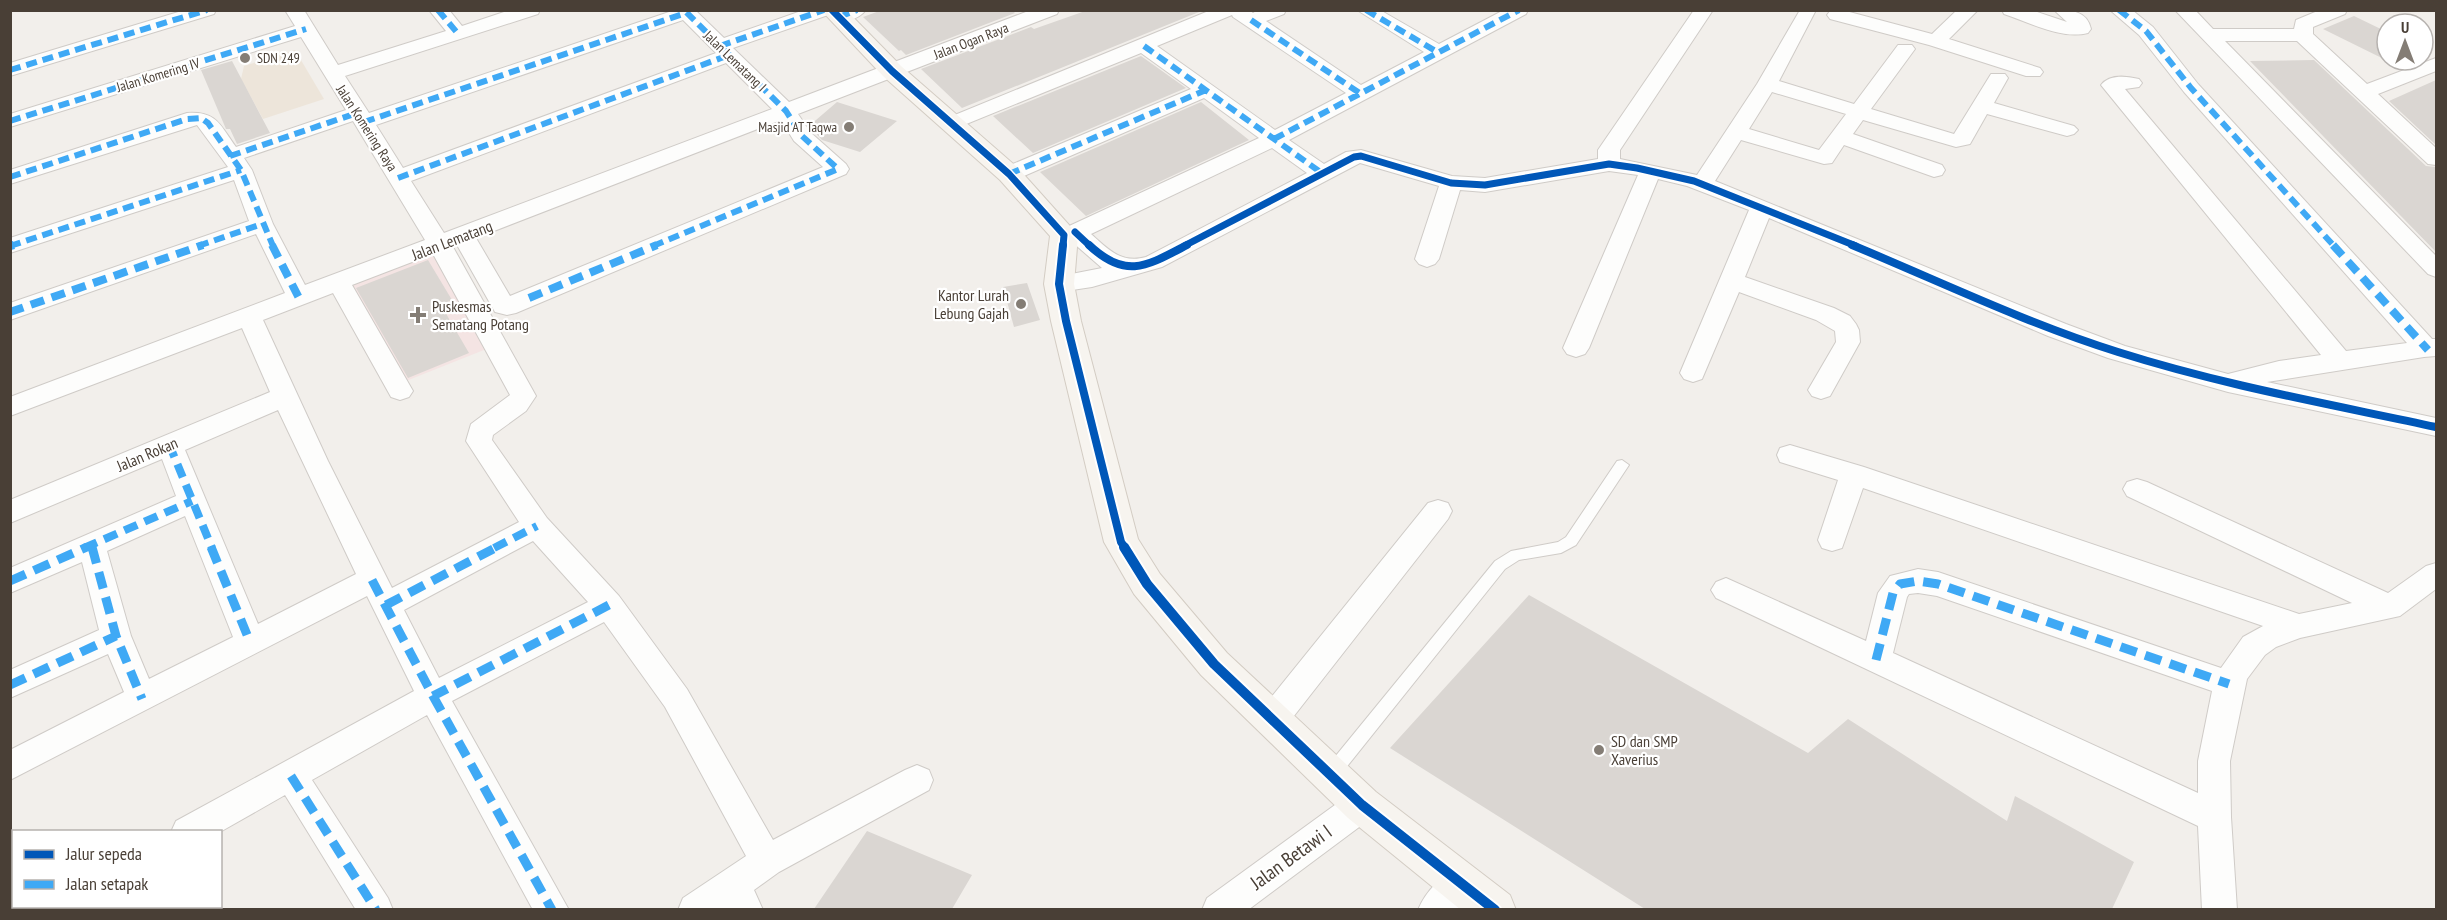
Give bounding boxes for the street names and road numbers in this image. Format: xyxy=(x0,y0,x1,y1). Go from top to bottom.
street label: Jalan Ogan Raya xyxy=(930,19,1011,64)
street label: Jalan Lematang I xyxy=(699,26,770,95)
street label: Jalan Komering IV xyxy=(113,54,202,96)
street label: Jalan Komering Raya xyxy=(332,81,402,175)
street label: Jalan Lematang xyxy=(408,215,495,265)
street label: Jalan Rokan xyxy=(113,432,181,476)
street label: Jalan Betawi I xyxy=(1244,819,1337,896)

